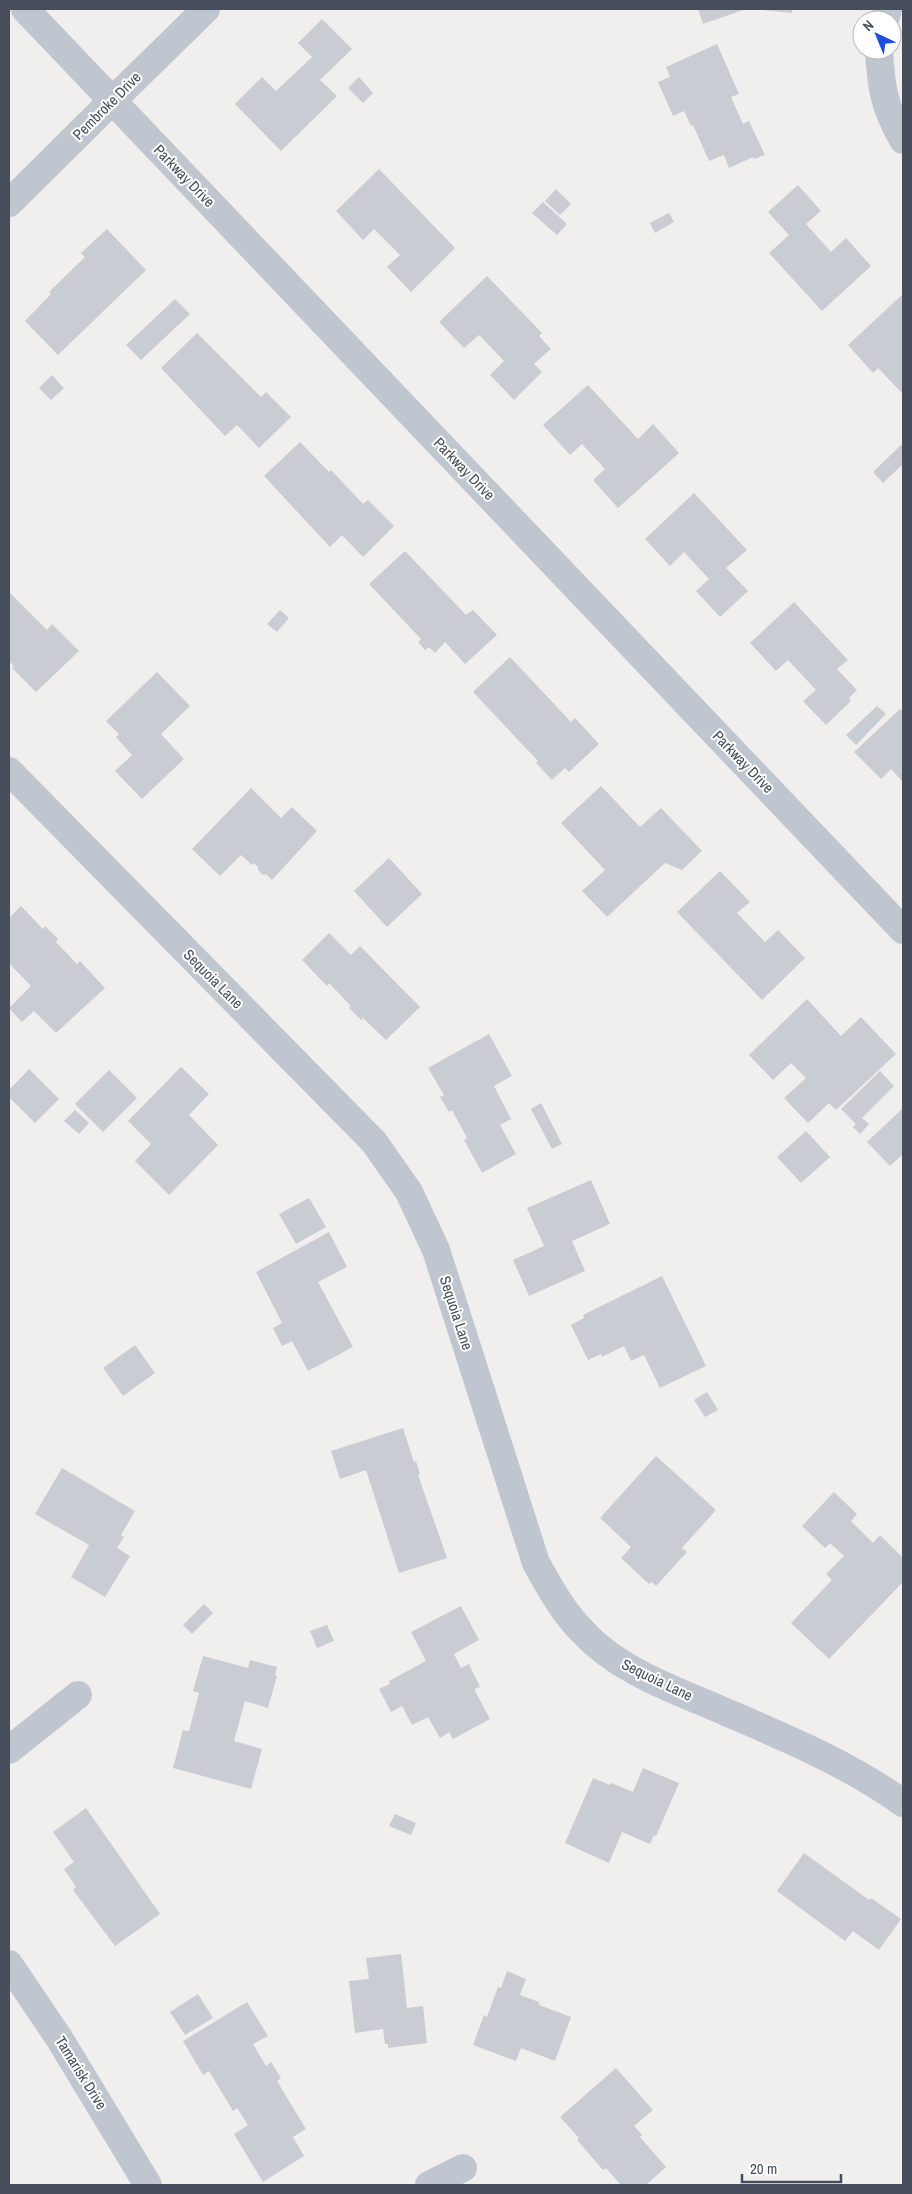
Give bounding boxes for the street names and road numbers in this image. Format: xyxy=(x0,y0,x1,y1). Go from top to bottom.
street label: Pembroke Drive xyxy=(68,67,146,144)
street label: Parkway Drive xyxy=(149,140,220,212)
street label: Parkway Drive xyxy=(429,433,500,505)
street label: Parkway Drive xyxy=(708,726,779,798)
street label: Sequoia Lane xyxy=(179,944,248,1013)
street label: Sequoia Lane xyxy=(435,1273,478,1353)
street label: Sequoia Lane xyxy=(618,1653,696,1706)
street label: Tamarisk Drive xyxy=(51,2032,112,2114)

